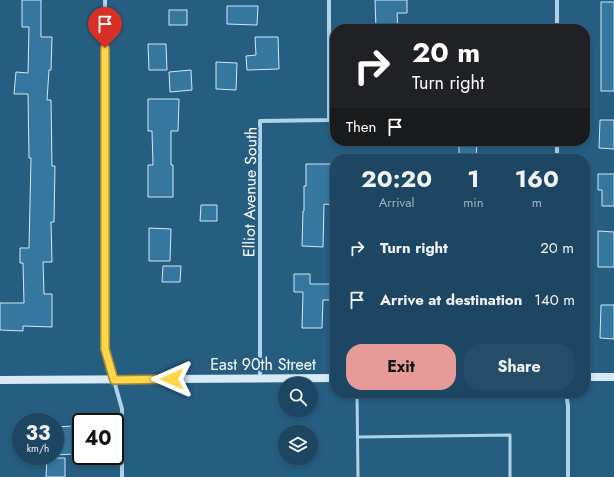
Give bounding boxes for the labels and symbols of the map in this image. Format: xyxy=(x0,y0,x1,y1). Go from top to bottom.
pin xyxy=(88,7.0,122,48)
street label: Elliot Avenue South xyxy=(237,127,263,257)
street label: East 90th Street xyxy=(210,353,316,376)
position arrow xyxy=(151,358,193,400)
speed limit sign: 40 xyxy=(72,413,124,465)

